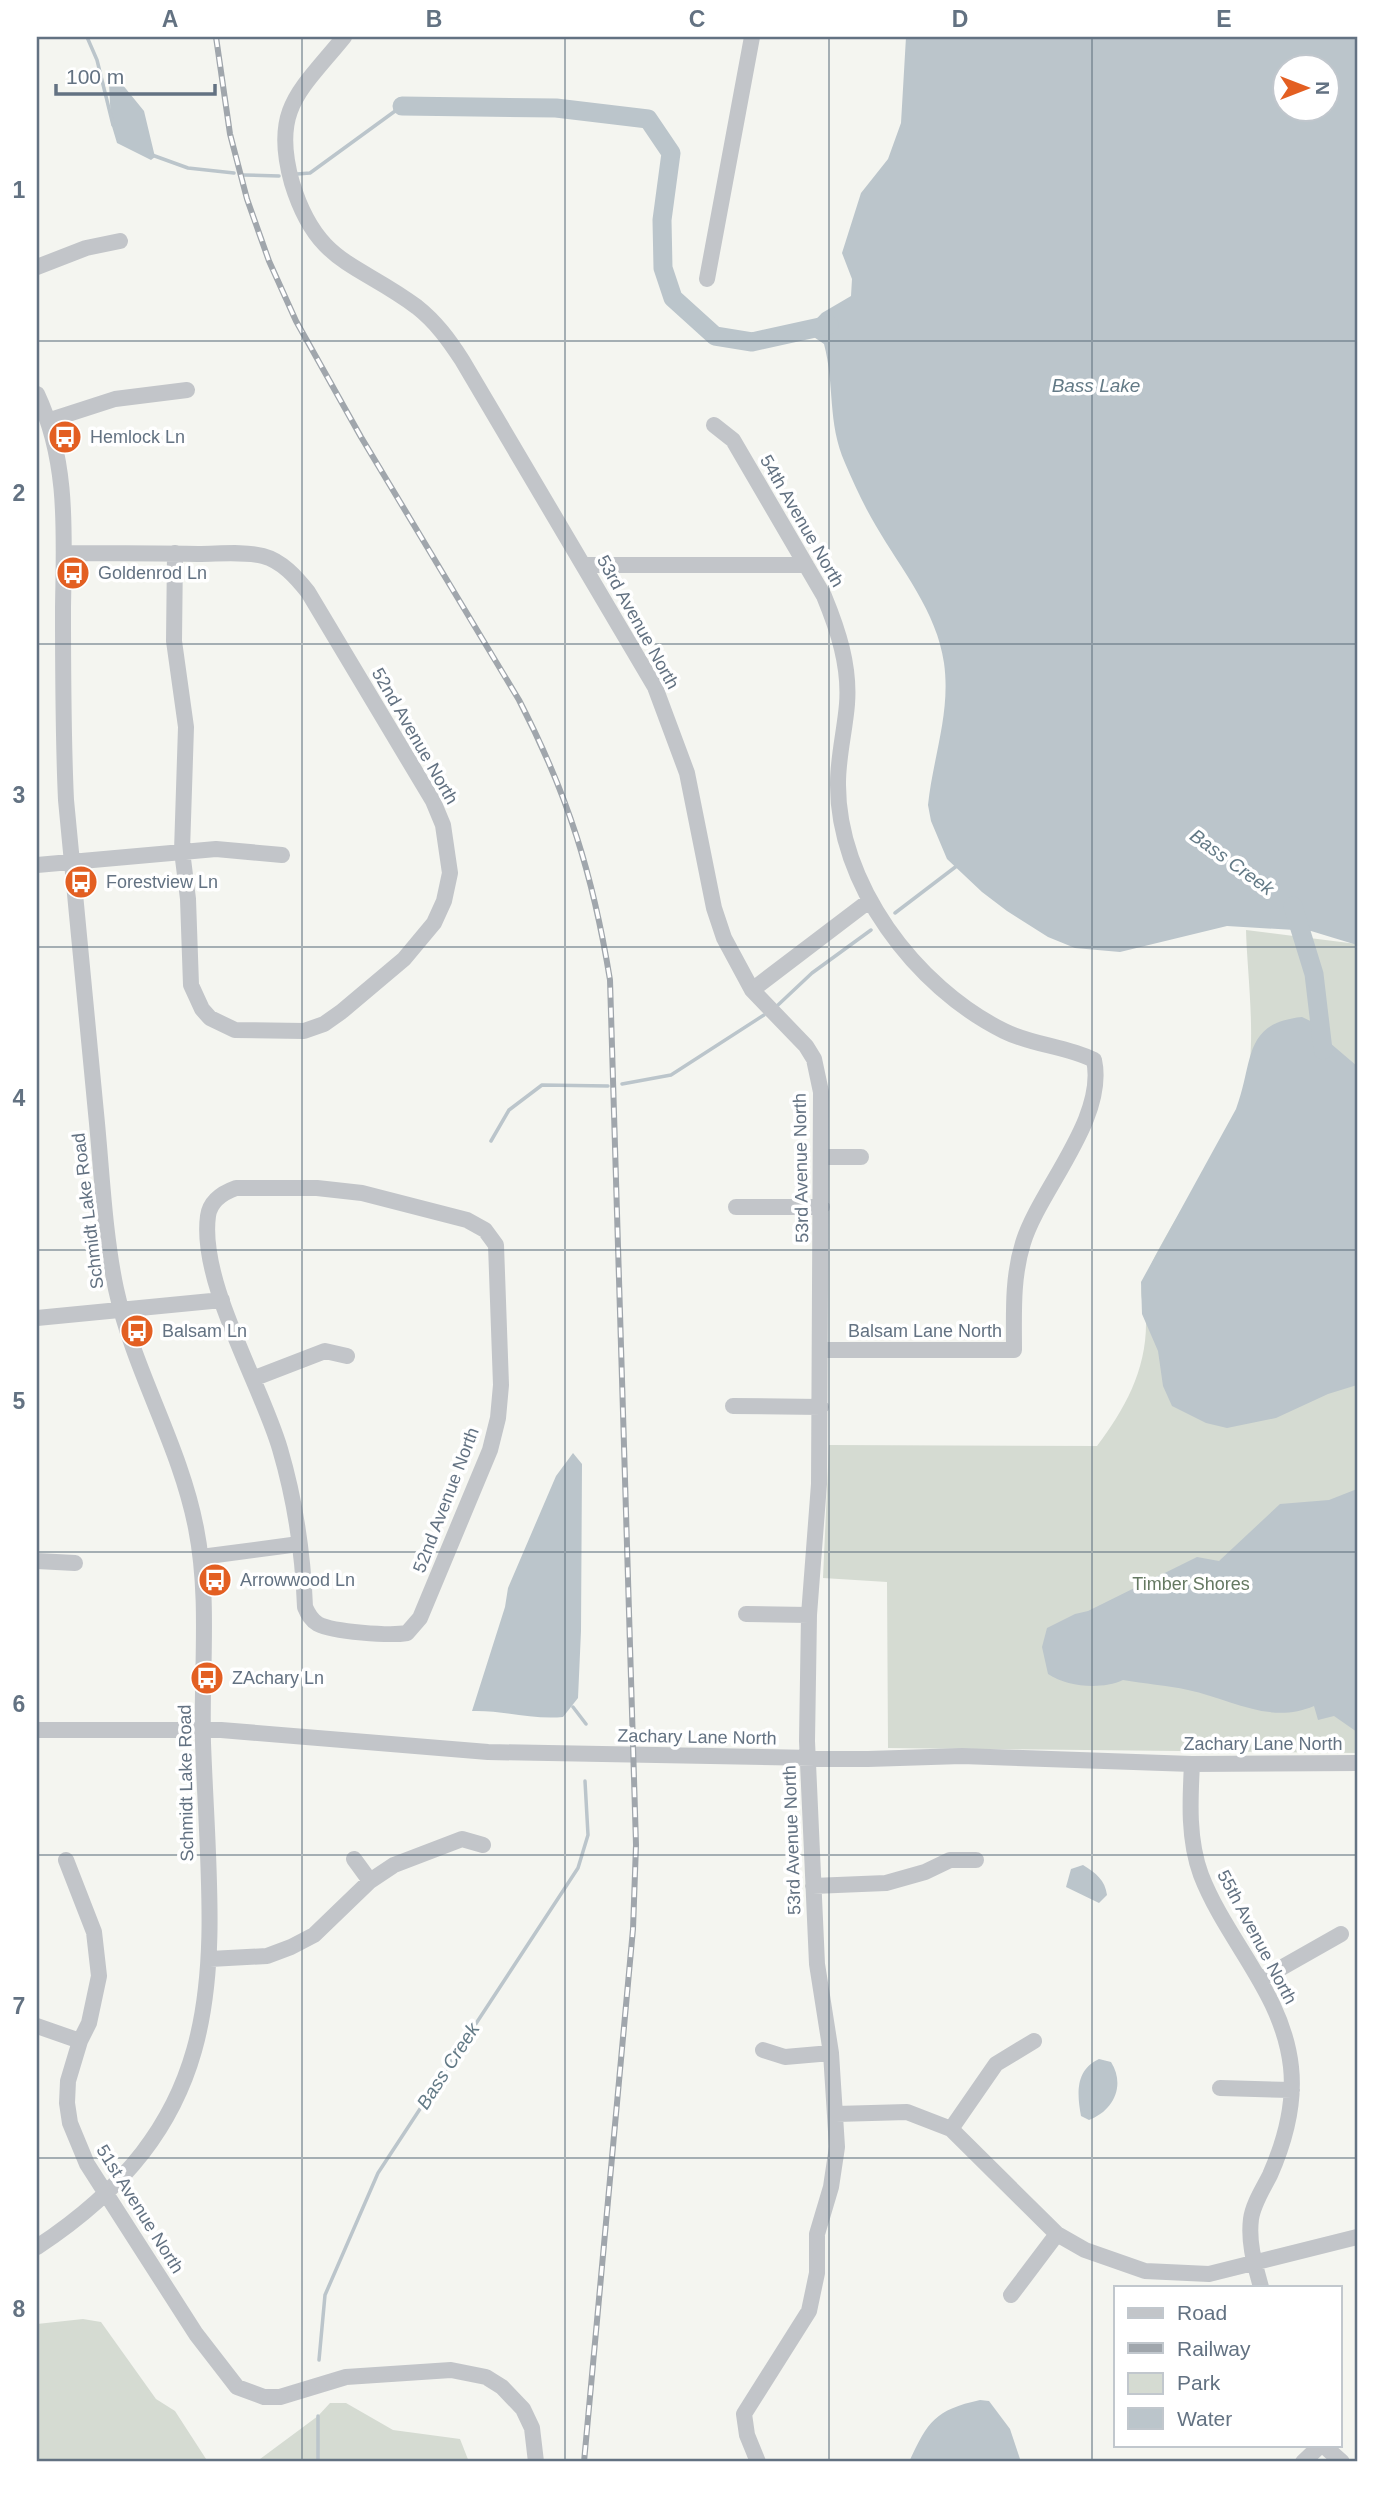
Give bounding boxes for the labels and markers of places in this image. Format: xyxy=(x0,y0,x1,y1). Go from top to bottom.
bus stop icon: Hemlock Ln xyxy=(46,418,84,456)
place label: Hemlock Ln xyxy=(90,427,185,447)
bus stop icon: Goldenrod Ln xyxy=(54,554,92,592)
place label: Goldenrod Ln xyxy=(98,563,207,583)
bus stop icon: Forestview Ln xyxy=(62,863,100,901)
place label: Forestview Ln xyxy=(106,872,218,892)
bus stop icon: Balsam Ln xyxy=(118,1312,156,1350)
place label: Balsam Ln xyxy=(162,1321,247,1341)
bus stop icon: Arrowwood Ln xyxy=(196,1561,234,1599)
place label: Arrowwood Ln xyxy=(240,1570,355,1590)
bus stop icon: ZAchary Ln xyxy=(188,1659,226,1697)
place label: ZAchary Ln xyxy=(232,1668,324,1688)

